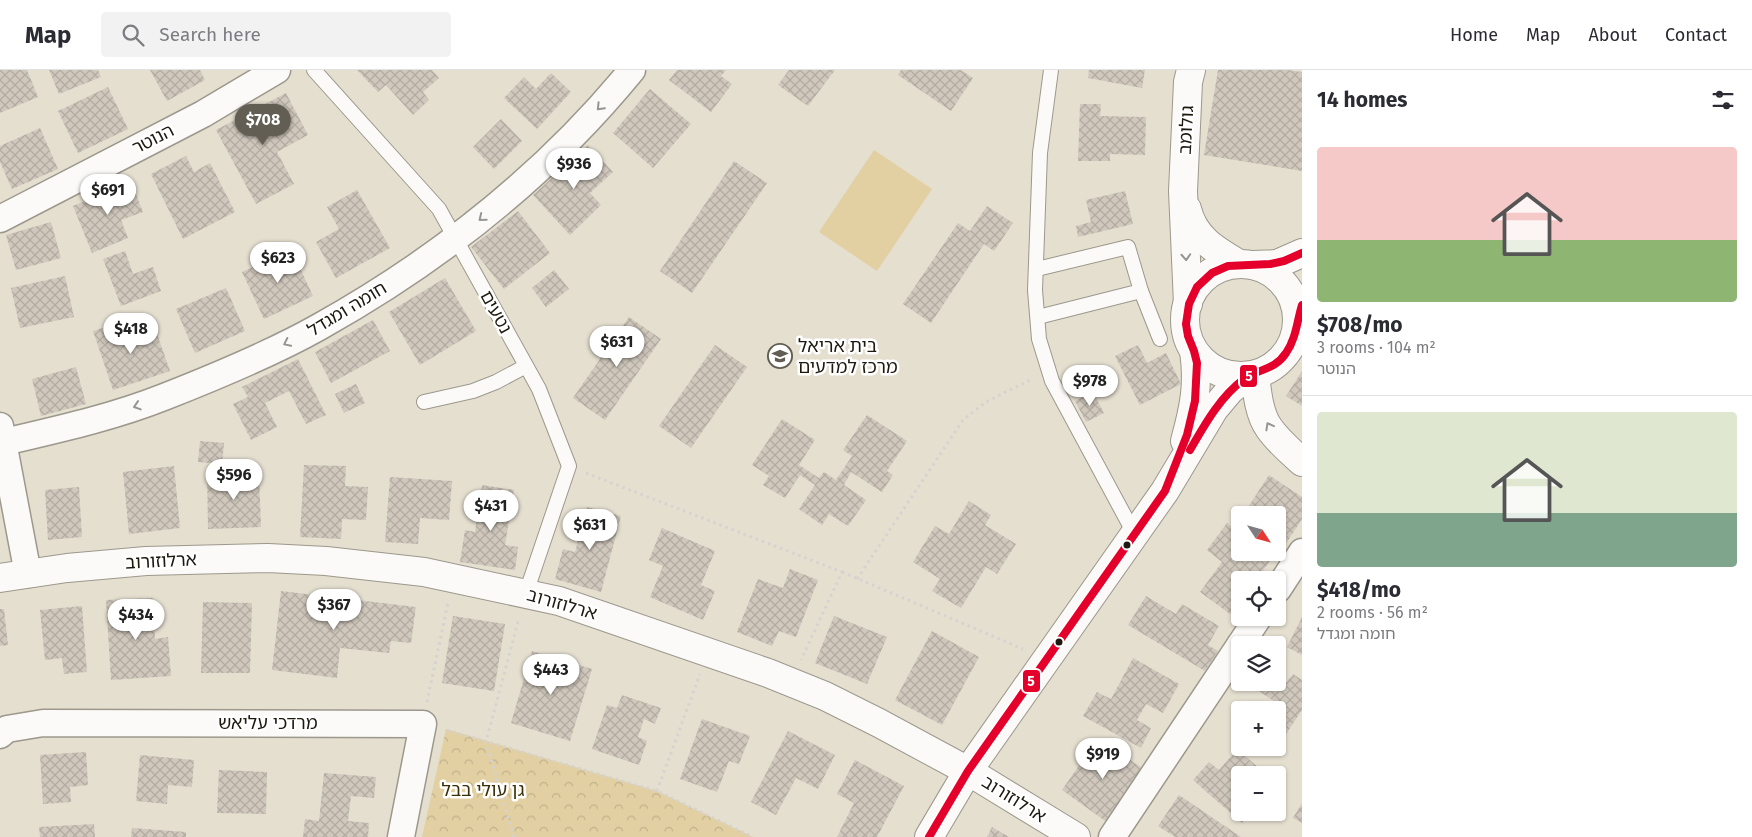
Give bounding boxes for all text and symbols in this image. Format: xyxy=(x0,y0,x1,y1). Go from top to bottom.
search box xyxy=(101,12,451,57)
text: Map xyxy=(25,21,71,49)
icon: search xyxy=(119,21,147,49)
text: Search here xyxy=(159,23,261,46)
text: Home xyxy=(1450,24,1498,46)
text: Map xyxy=(1526,24,1560,46)
text: About xyxy=(1588,24,1637,46)
text: Contact xyxy=(1665,24,1727,46)
icon: filters xyxy=(1709,86,1737,114)
text: 14 homes xyxy=(1317,87,1407,113)
one-way arrow xyxy=(597,101,606,110)
pin: $708 xyxy=(233,104,293,146)
street label: גולומב xyxy=(1174,105,1198,155)
text: $708 xyxy=(246,110,280,129)
street label: הנוטר xyxy=(128,119,178,159)
pin: $936 xyxy=(544,148,604,190)
text: $936 xyxy=(557,154,591,173)
pin: $691 xyxy=(78,174,138,216)
icon: home xyxy=(1482,179,1572,269)
text: $691 xyxy=(91,180,125,199)
one-way arrow xyxy=(479,212,488,221)
pin: $623 xyxy=(248,242,308,284)
text: $623 xyxy=(261,248,295,267)
one-way arrow xyxy=(1180,253,1191,261)
street label: חומה ומגדל xyxy=(303,277,391,341)
street label: נטעים xyxy=(475,287,517,337)
pin: $418 xyxy=(101,312,161,355)
text: $708/mo xyxy=(1317,312,1403,338)
text: $418 xyxy=(114,319,148,338)
pin: $631 xyxy=(587,326,647,368)
text: $631 xyxy=(600,332,634,351)
place label: בית אריאל מרכז למדעים xyxy=(798,335,898,378)
one-way arrow xyxy=(283,337,292,347)
text: 3 rooms · 104 m² xyxy=(1317,338,1436,357)
school or university icon: בית אריאל מרכז למדעים xyxy=(767,343,793,369)
text: הנוטר xyxy=(1317,359,1356,378)
pin: $978 xyxy=(1060,364,1120,407)
line badge: 5 xyxy=(1239,364,1258,388)
text: 5 xyxy=(1245,368,1253,385)
text: $978 xyxy=(1073,371,1107,390)
one-way arrow xyxy=(133,400,142,410)
one-way arrow xyxy=(1265,423,1275,432)
icon: home xyxy=(1482,445,1572,535)
pin: $596 xyxy=(204,458,264,501)
text: $596 xyxy=(216,465,252,484)
pin: $431 xyxy=(461,490,521,532)
text: $431 xyxy=(475,496,507,515)
north arrow xyxy=(1231,506,1286,561)
map controls xyxy=(1231,506,1286,821)
pin: $631 xyxy=(560,508,620,551)
text: $631 xyxy=(573,515,607,534)
unlabelled marker xyxy=(1122,540,1132,550)
street label: ארלוזורוב xyxy=(125,548,197,574)
button: locate xyxy=(1231,571,1286,626)
text: $418/mo xyxy=(1317,577,1401,603)
street label: ארלוזורוב xyxy=(524,584,600,624)
pin: $367 xyxy=(304,588,364,631)
text: $367 xyxy=(317,595,351,614)
pin: $434 xyxy=(106,598,166,641)
text: 2 rooms · 56 m² xyxy=(1317,603,1428,622)
text: $434 xyxy=(119,605,153,624)
text: חומה ומגדל xyxy=(1317,624,1396,643)
button: layers xyxy=(1231,636,1286,691)
unlabelled marker xyxy=(1054,637,1064,647)
pin: $443 xyxy=(521,654,581,696)
text: $443 xyxy=(534,660,568,679)
line badge: 5 xyxy=(1022,669,1041,693)
text: 5 xyxy=(1027,673,1035,690)
button: + xyxy=(1231,701,1286,756)
street label: מרדכי עליאש xyxy=(218,712,318,734)
pin: $919 xyxy=(1073,738,1133,780)
text: $919 xyxy=(1086,744,1120,763)
button: − xyxy=(1231,766,1286,821)
street label: ארלוזורוב xyxy=(978,771,1050,827)
park label: גן עולי בבל xyxy=(442,779,525,801)

